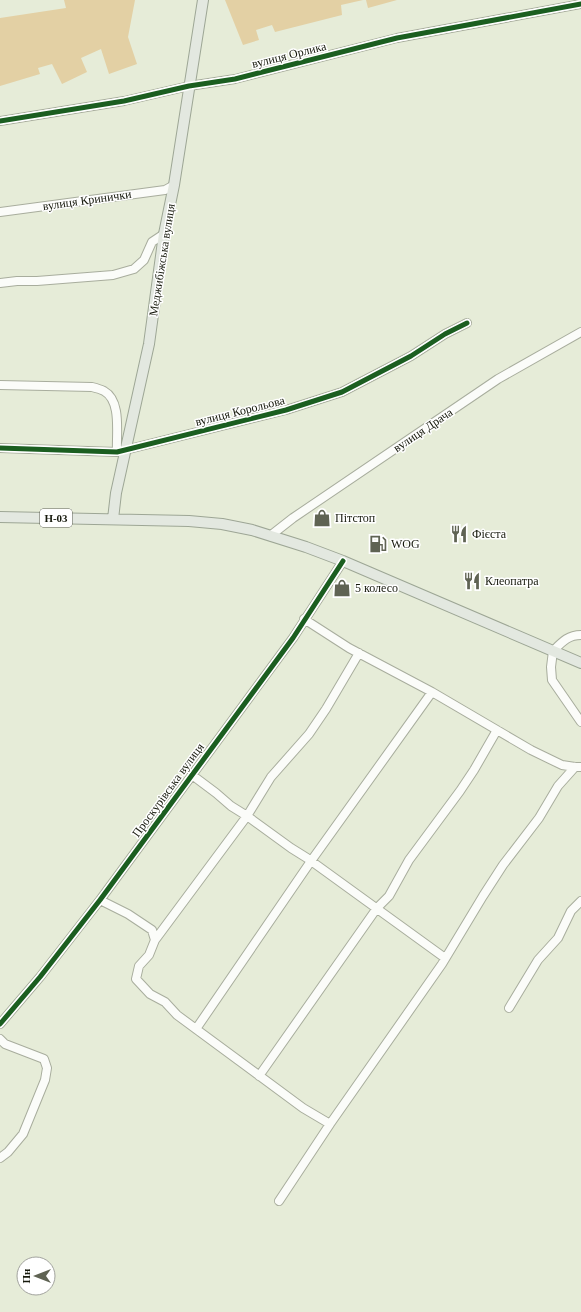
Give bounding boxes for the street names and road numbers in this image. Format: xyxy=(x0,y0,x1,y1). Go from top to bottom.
street label: вулиця Орлика xyxy=(250,39,328,71)
street label: вулиця Кринички xyxy=(42,187,133,213)
street label: Меджибіжська вулиця xyxy=(146,202,178,317)
street label: вулиця Корольова xyxy=(194,393,287,429)
street label: вулиця Драча xyxy=(391,405,456,455)
road number: Н-03 xyxy=(40,509,72,527)
street label: Проскурівська вулиця xyxy=(129,740,207,840)

